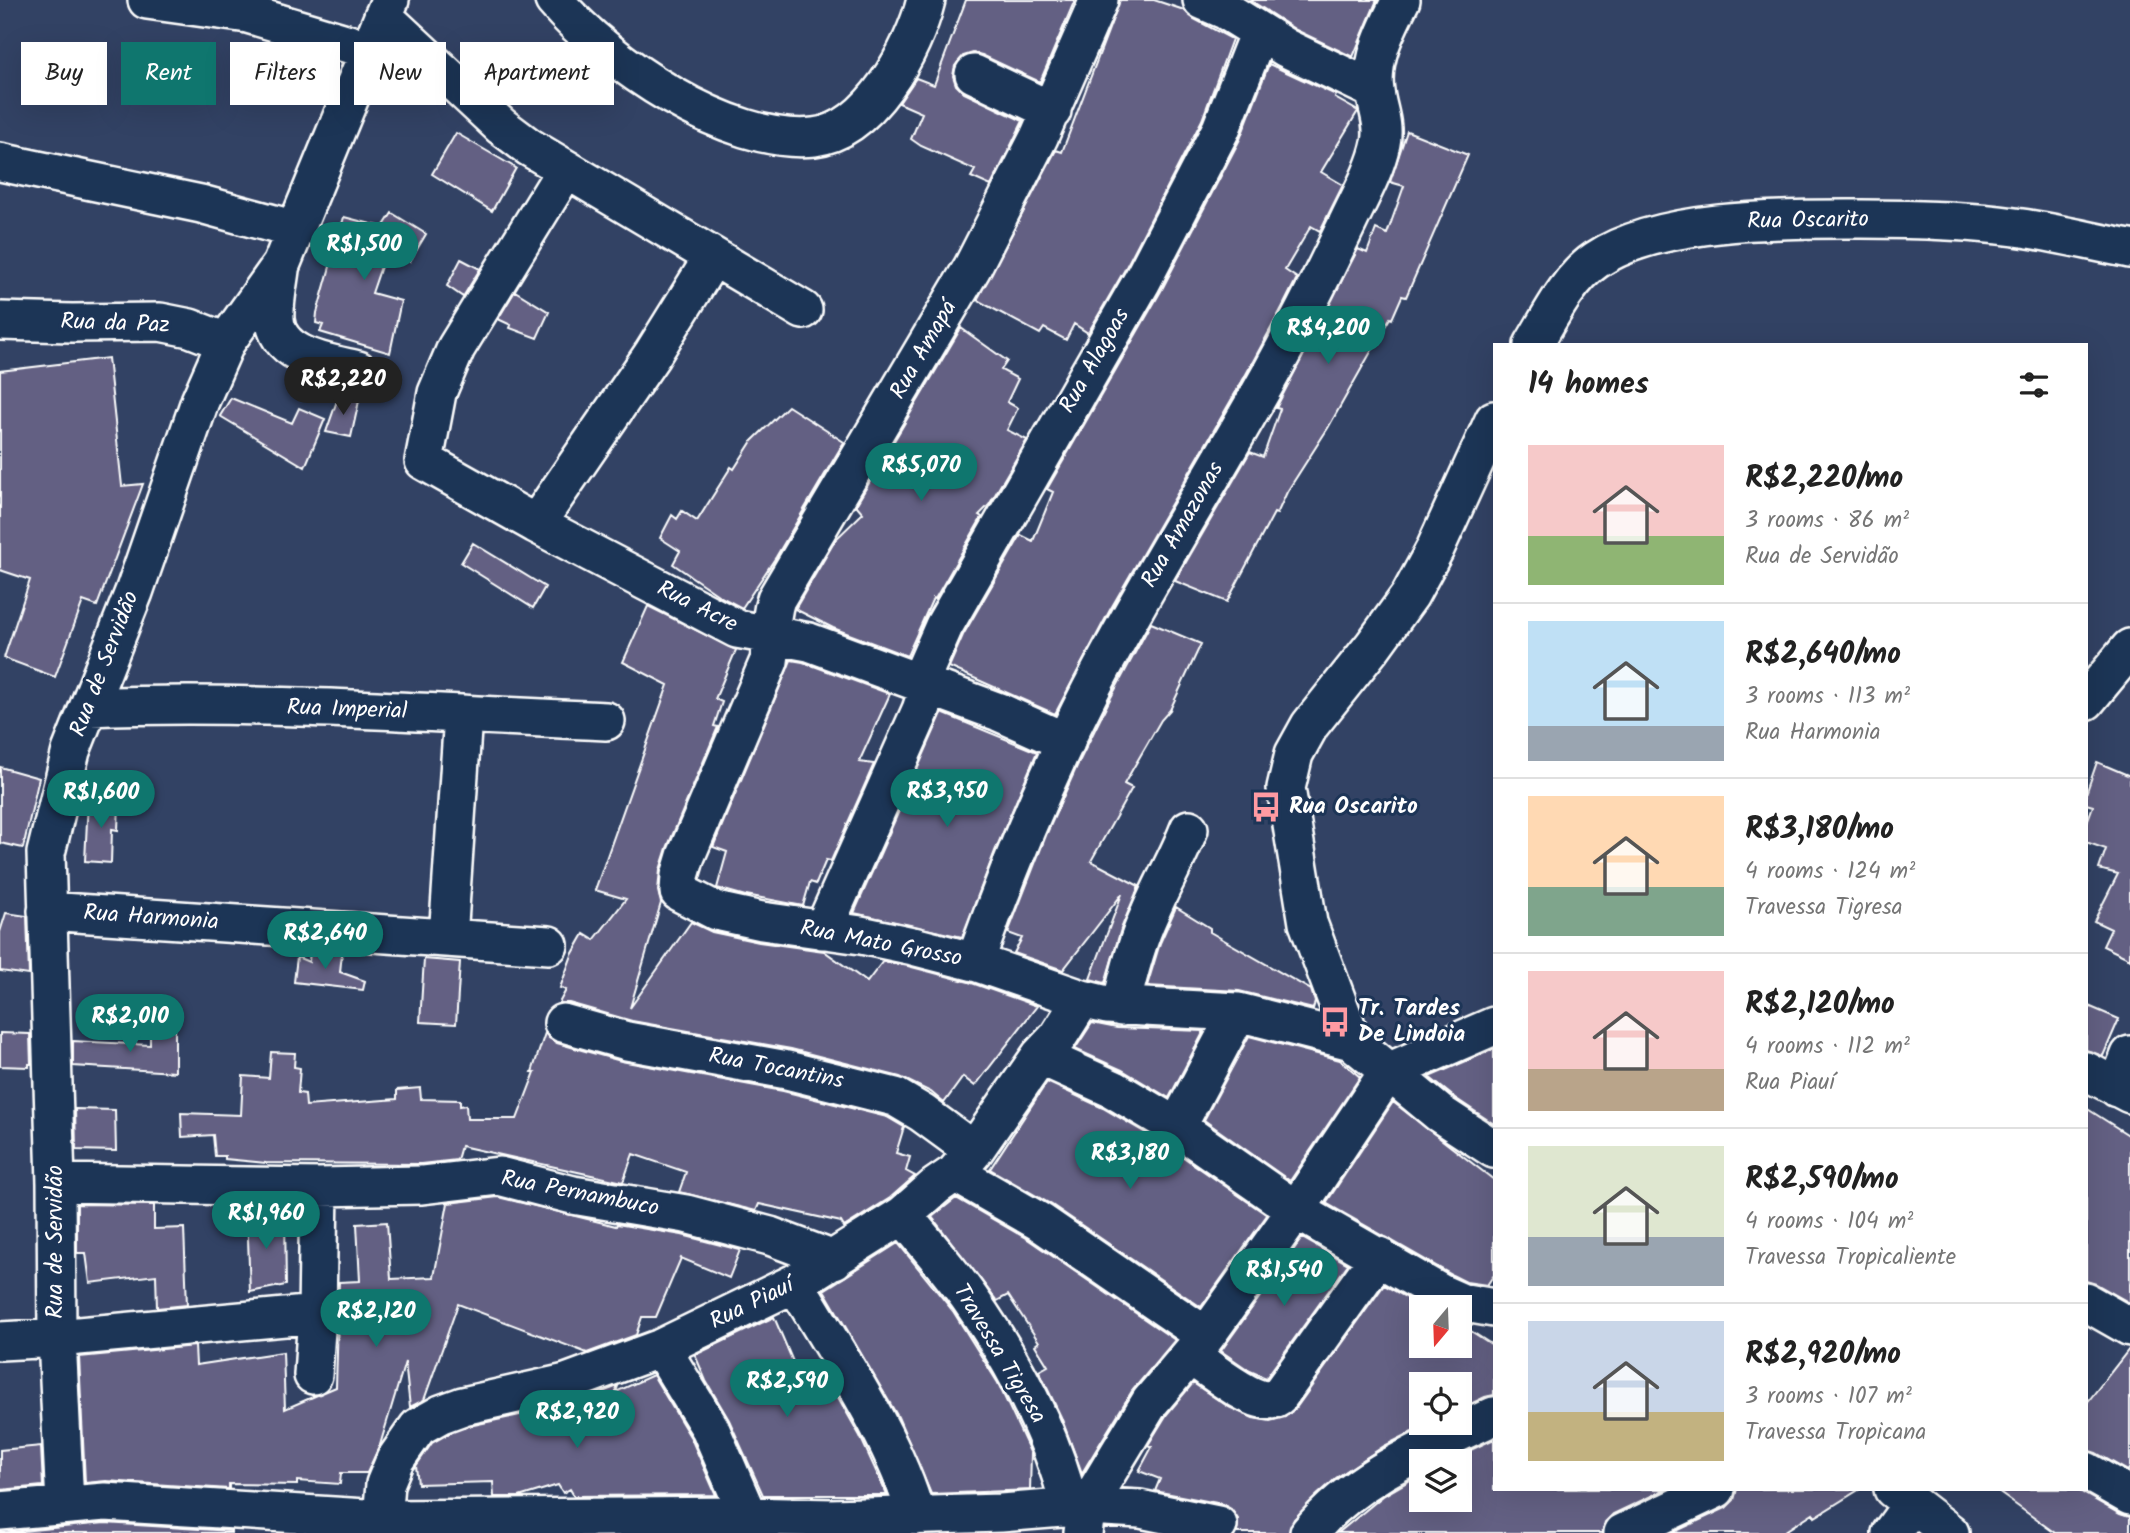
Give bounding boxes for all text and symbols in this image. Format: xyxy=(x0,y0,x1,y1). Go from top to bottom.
chip: Buy xyxy=(21,42,107,105)
chip: Rent xyxy=(121,42,216,105)
chip: Filters xyxy=(230,42,340,105)
chip: New xyxy=(354,42,446,105)
chip: Apartment xyxy=(460,42,614,105)
street label: Rua Oscarito xyxy=(1747,202,1869,240)
pin: R$1,500 xyxy=(299,222,429,282)
text: R$1,500 xyxy=(326,227,402,263)
street label: Rua Amapá xyxy=(881,292,968,406)
street label: Rua Alagoas xyxy=(1050,301,1140,421)
street label: Rua da Paz xyxy=(60,304,170,344)
pin: R$4,200 xyxy=(1263,306,1393,366)
text: R$4,200 xyxy=(1286,311,1370,347)
pin: R$2,220 xyxy=(278,358,408,417)
text: 14 homes xyxy=(1528,361,1649,409)
text: R$2,220 xyxy=(300,362,386,398)
icon: filters xyxy=(2015,366,2053,404)
pin: R$5,070 xyxy=(856,444,986,503)
text: R$5,070 xyxy=(881,448,961,484)
street label: Rua Amazonas xyxy=(1132,455,1234,595)
text: R$2,220/mo xyxy=(1745,455,1903,503)
icon: home xyxy=(1584,473,1668,557)
text: 3 rooms · 86 m² xyxy=(1745,503,1909,539)
text: Rua de Servidão xyxy=(1745,539,1899,575)
street label: Rua Acre xyxy=(650,571,744,643)
street label: Rua de Servidão xyxy=(61,586,149,742)
text: R$2,640/mo xyxy=(1745,631,1901,679)
icon: home xyxy=(1584,649,1668,733)
text: 3 rooms · 113 m² xyxy=(1745,679,1910,715)
street label: Rua Imperial xyxy=(286,690,408,730)
text: Rua Harmonia xyxy=(1745,715,1881,751)
pin: R$1,600 xyxy=(36,770,166,830)
pin: R$3,950 xyxy=(882,770,1012,829)
text: R$3,950 xyxy=(906,774,988,810)
text: R$1,600 xyxy=(63,775,139,811)
place label: Rua Oscarito xyxy=(1289,789,1418,825)
bus stop icon: Rua Oscarito xyxy=(1249,790,1283,824)
text: R$3,180/mo xyxy=(1745,806,1894,854)
icon: home xyxy=(1584,824,1668,908)
text: 4 rooms · 124 m² xyxy=(1745,854,1915,890)
text: Travessa Tigresa xyxy=(1745,890,1903,926)
street label: Rua Harmonia xyxy=(82,895,220,941)
street label: Rua Mato Grosso xyxy=(797,911,965,977)
pin: R$2,640 xyxy=(260,912,390,971)
text: R$2,640 xyxy=(283,916,367,952)
text: R$2,120/mo xyxy=(1745,981,1895,1029)
place label: Tr. Tardes De Lindoia xyxy=(1358,991,1466,1053)
pin: R$2,010 xyxy=(65,995,195,1054)
text: R$2,010 xyxy=(91,999,169,1035)
icon: home xyxy=(1584,999,1668,1083)
bus stop icon: Tr. Tardes De Lindoia xyxy=(1318,1005,1352,1039)
text: 4 rooms · 112 m² xyxy=(1745,1029,1910,1065)
street label: Rua Tocantins xyxy=(705,1038,847,1100)
text: Rua Piauí xyxy=(1745,1065,1835,1101)
pin: R$3,180 xyxy=(1065,1132,1195,1191)
text: R$3,180 xyxy=(1091,1136,1169,1172)
text: R$2,590/mo xyxy=(1745,1156,1899,1204)
street label: Rua Pernambuco xyxy=(498,1161,662,1227)
street label: Rua de Servidão xyxy=(38,1165,74,1319)
icon: home xyxy=(1584,1174,1668,1258)
pin: R$1,960 xyxy=(201,1192,331,1251)
text: R$1,960 xyxy=(228,1196,304,1232)
text: 4 rooms · 104 m² xyxy=(1745,1204,1913,1240)
text: Travessa Tropicaliente xyxy=(1745,1240,1956,1276)
pin: R$1,540 xyxy=(1219,1248,1349,1308)
text: R$1,540 xyxy=(1246,1253,1322,1289)
street label: Rua Piauí xyxy=(704,1267,803,1340)
street label: Travessa Tigresa xyxy=(943,1277,1055,1431)
pin: R$2,120 xyxy=(311,1290,441,1349)
text: R$2,120 xyxy=(336,1294,416,1330)
north arrow xyxy=(1409,1295,1472,1358)
map controls xyxy=(1409,1295,1472,1512)
text: R$2,920/mo xyxy=(1745,1331,1901,1379)
icon: home xyxy=(1584,1349,1668,1433)
pin: R$2,590 xyxy=(722,1360,852,1419)
text: R$2,590 xyxy=(746,1364,828,1400)
button: locate xyxy=(1409,1372,1472,1435)
text: 3 rooms · 107 m² xyxy=(1745,1379,1912,1415)
pin: R$2,920 xyxy=(512,1390,642,1450)
text: R$2,920 xyxy=(535,1395,619,1431)
text: Travessa Tropicana xyxy=(1745,1415,1926,1451)
button: layers xyxy=(1409,1449,1472,1512)

